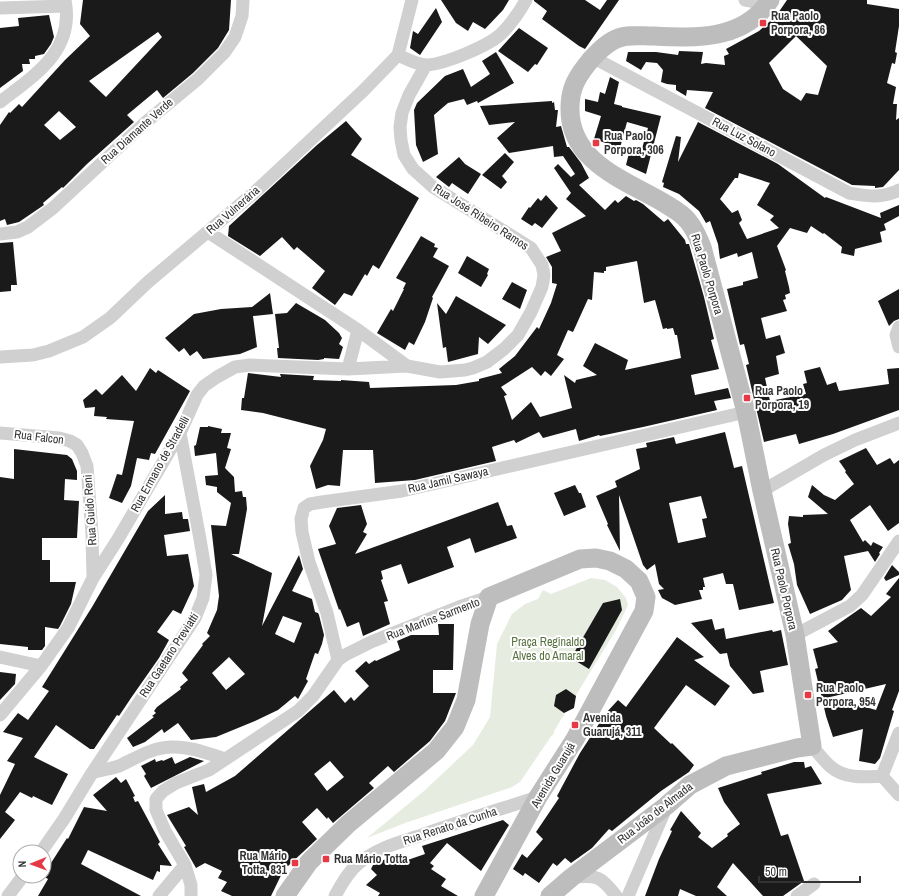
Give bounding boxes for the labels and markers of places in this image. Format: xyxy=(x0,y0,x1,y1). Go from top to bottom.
place label: Rua Paolo Porpora, 86 xyxy=(771,8,826,38)
marker: Rua Paolo Porpora, 86 xyxy=(758,18,768,28)
place label: Rua Paolo Porpora, 306 xyxy=(604,128,664,158)
marker: Rua Paolo Porpora, 306 xyxy=(591,138,601,148)
place label: Rua Paolo Porpora, 19 xyxy=(755,383,810,413)
marker: Rua Paolo Porpora, 19 xyxy=(742,393,752,403)
place label: Rua Paolo Porpora, 954 xyxy=(816,680,876,710)
marker: Rua Paolo Porpora, 954 xyxy=(803,690,813,700)
place label: Avenida Guarujá, 311 xyxy=(583,710,642,740)
marker: Avenida Guarujá, 311 xyxy=(570,720,580,730)
place label: Rua Mário Totta, 831 xyxy=(239,848,288,878)
place label: Rua Mário Totta xyxy=(334,851,408,867)
marker: Rua Mário Totta xyxy=(321,854,331,864)
marker: Rua Mário Totta, 831 xyxy=(290,858,300,868)

